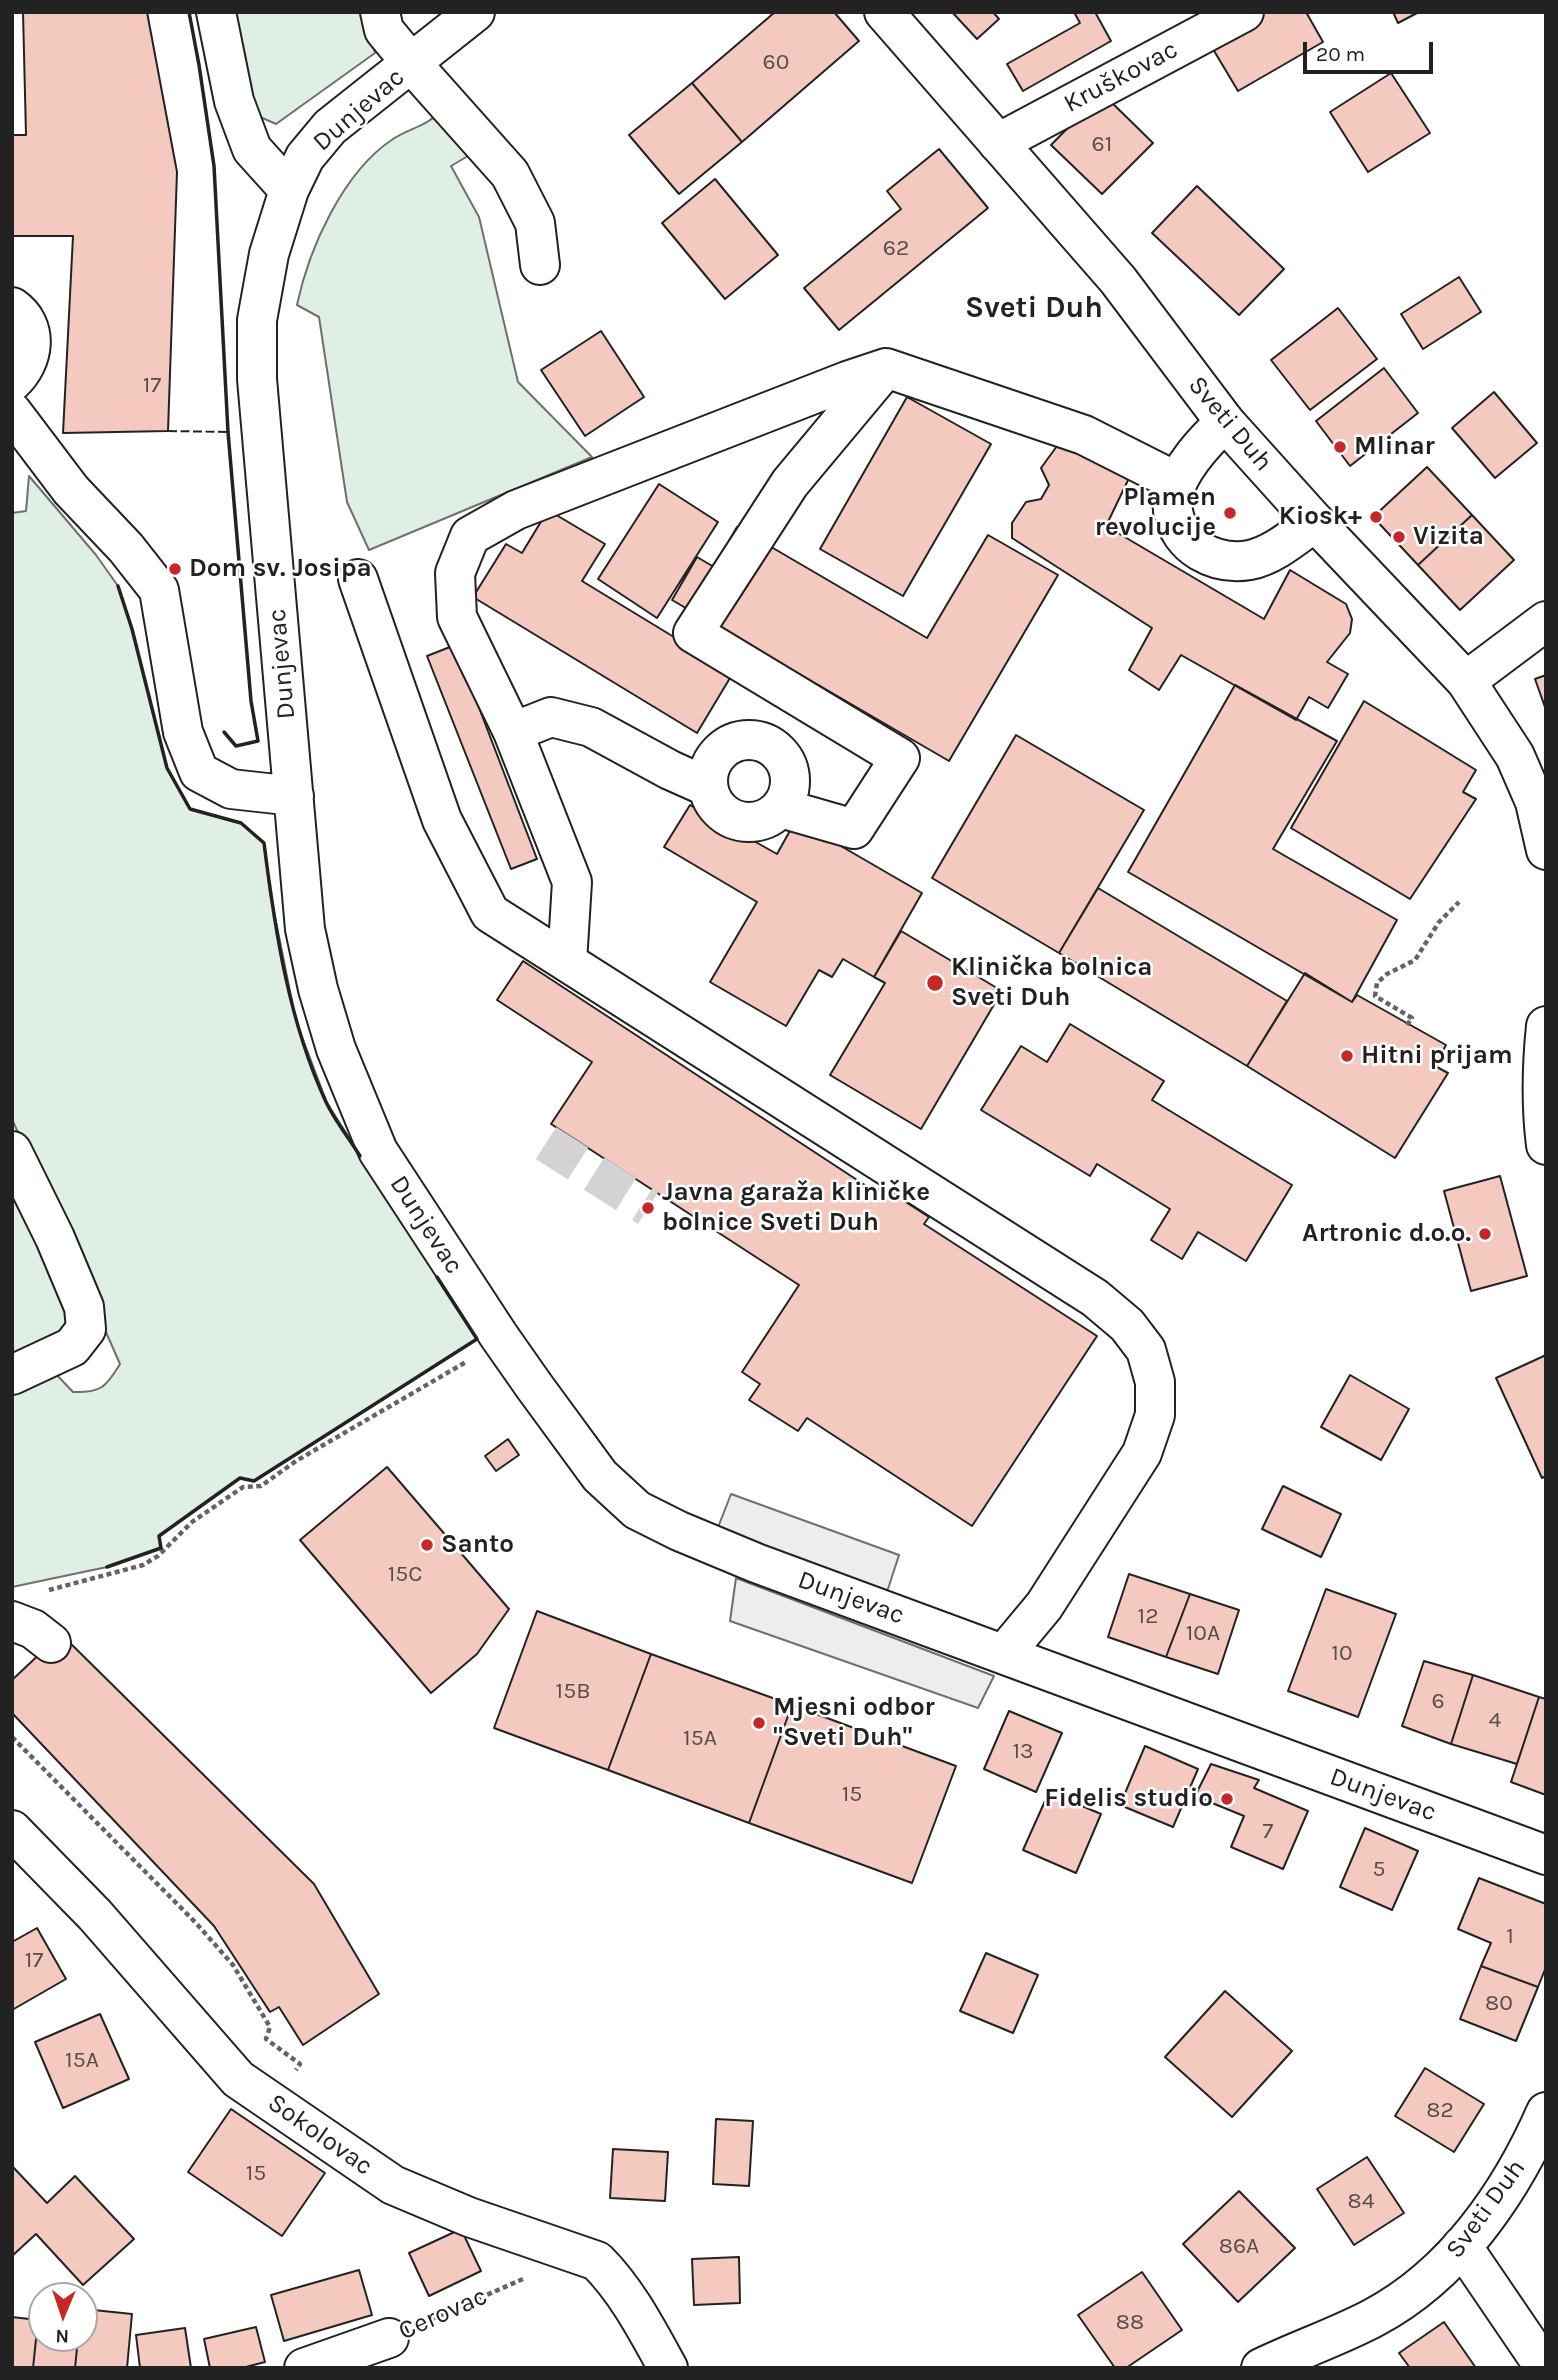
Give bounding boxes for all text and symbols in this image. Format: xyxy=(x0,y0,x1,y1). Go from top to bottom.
scale bar xyxy=(1306,28,1436,72)
street label: Kruškovac xyxy=(1059,34,1183,120)
text: 20 m xyxy=(1316,42,1365,66)
house number: 60 xyxy=(763,48,789,76)
street label: Dunjevac xyxy=(307,62,411,158)
house number: 61 xyxy=(1092,130,1112,158)
house number: 62 xyxy=(883,234,909,262)
district label: Sveti Duh xyxy=(965,290,1103,326)
street label: Sveti Duh xyxy=(1181,370,1279,478)
house number: 17 xyxy=(143,371,161,399)
place label: Mlinar xyxy=(1354,431,1435,463)
marker: Mlinar xyxy=(1332,439,1348,455)
place label: Plamen revolucije xyxy=(1095,482,1216,544)
place label: Kiosk+ xyxy=(1279,501,1362,533)
marker: Plamen revolucije xyxy=(1222,505,1238,521)
marker: Kiosk+ xyxy=(1368,509,1384,525)
place label: Vizita xyxy=(1413,521,1484,553)
marker: Vizita xyxy=(1391,529,1407,545)
place label: Dom sv. Josipa xyxy=(189,553,372,585)
marker: Dom sv. Josipa xyxy=(167,561,183,577)
street label: Dunjevac xyxy=(262,607,302,721)
place label: Klinička bolnica Sveti Duh xyxy=(951,952,1152,1014)
marker: Klinička bolnica Sveti Duh xyxy=(925,973,945,993)
place label: Hitni prijam xyxy=(1361,1040,1513,1072)
marker: Hitni prijam xyxy=(1339,1048,1355,1064)
street label: Dunjevac xyxy=(383,1170,469,1280)
place label: Javna garaža kliničke bolnice Sveti Duh xyxy=(662,1177,930,1238)
marker: Javna garaža kliničke bolnice Sveti Duh xyxy=(640,1200,656,1216)
place label: Artronic d.o.o. xyxy=(1302,1218,1471,1250)
marker: Artronic d.o.o. xyxy=(1477,1226,1493,1242)
place label: Santo xyxy=(441,1529,514,1561)
marker: Santo xyxy=(419,1537,435,1553)
house number: 15C xyxy=(388,1560,422,1588)
street label: Dunjevac xyxy=(794,1564,908,1632)
house number: 12 xyxy=(1138,1602,1158,1630)
house number: 10A xyxy=(1186,1619,1220,1647)
house number: 10 xyxy=(1331,1639,1353,1667)
house number: 15B xyxy=(556,1677,590,1705)
house number: 6 xyxy=(1431,1687,1445,1715)
place label: Mjesni odbor "Sveti Duh" xyxy=(773,1692,935,1754)
house number: 4 xyxy=(1489,1706,1501,1734)
marker: Mjesni odbor "Sveti Duh" xyxy=(751,1715,767,1731)
house number: 15A xyxy=(683,1724,717,1752)
house number: 13 xyxy=(1012,1737,1034,1765)
street label: Dunjevac xyxy=(1326,1761,1440,1829)
house number: 15 xyxy=(842,1780,862,1808)
place label: Fidelis studio xyxy=(1044,1783,1213,1815)
marker: Fidelis studio xyxy=(1219,1791,1235,1807)
house number: 7 xyxy=(1263,1817,1273,1845)
house number: 5 xyxy=(1373,1855,1385,1883)
house number: 1 xyxy=(1506,1922,1514,1950)
house number: 17 xyxy=(25,1946,43,1974)
house number: 80 xyxy=(1485,1989,1513,2017)
house number: 15A xyxy=(65,2046,99,2074)
street label: Sokolovac xyxy=(261,2088,379,2182)
house number: 82 xyxy=(1426,2096,1454,2124)
street label: Sveti Duh xyxy=(1440,2154,1532,2264)
house number: 15 xyxy=(246,2159,266,2187)
house number: 84 xyxy=(1348,2187,1374,2215)
house number: 86A xyxy=(1219,2232,1259,2260)
street label: Cerovac xyxy=(394,2281,492,2347)
north arrow xyxy=(28,2282,98,2352)
house number: 88 xyxy=(1116,2308,1144,2336)
text: N xyxy=(55,2325,70,2347)

